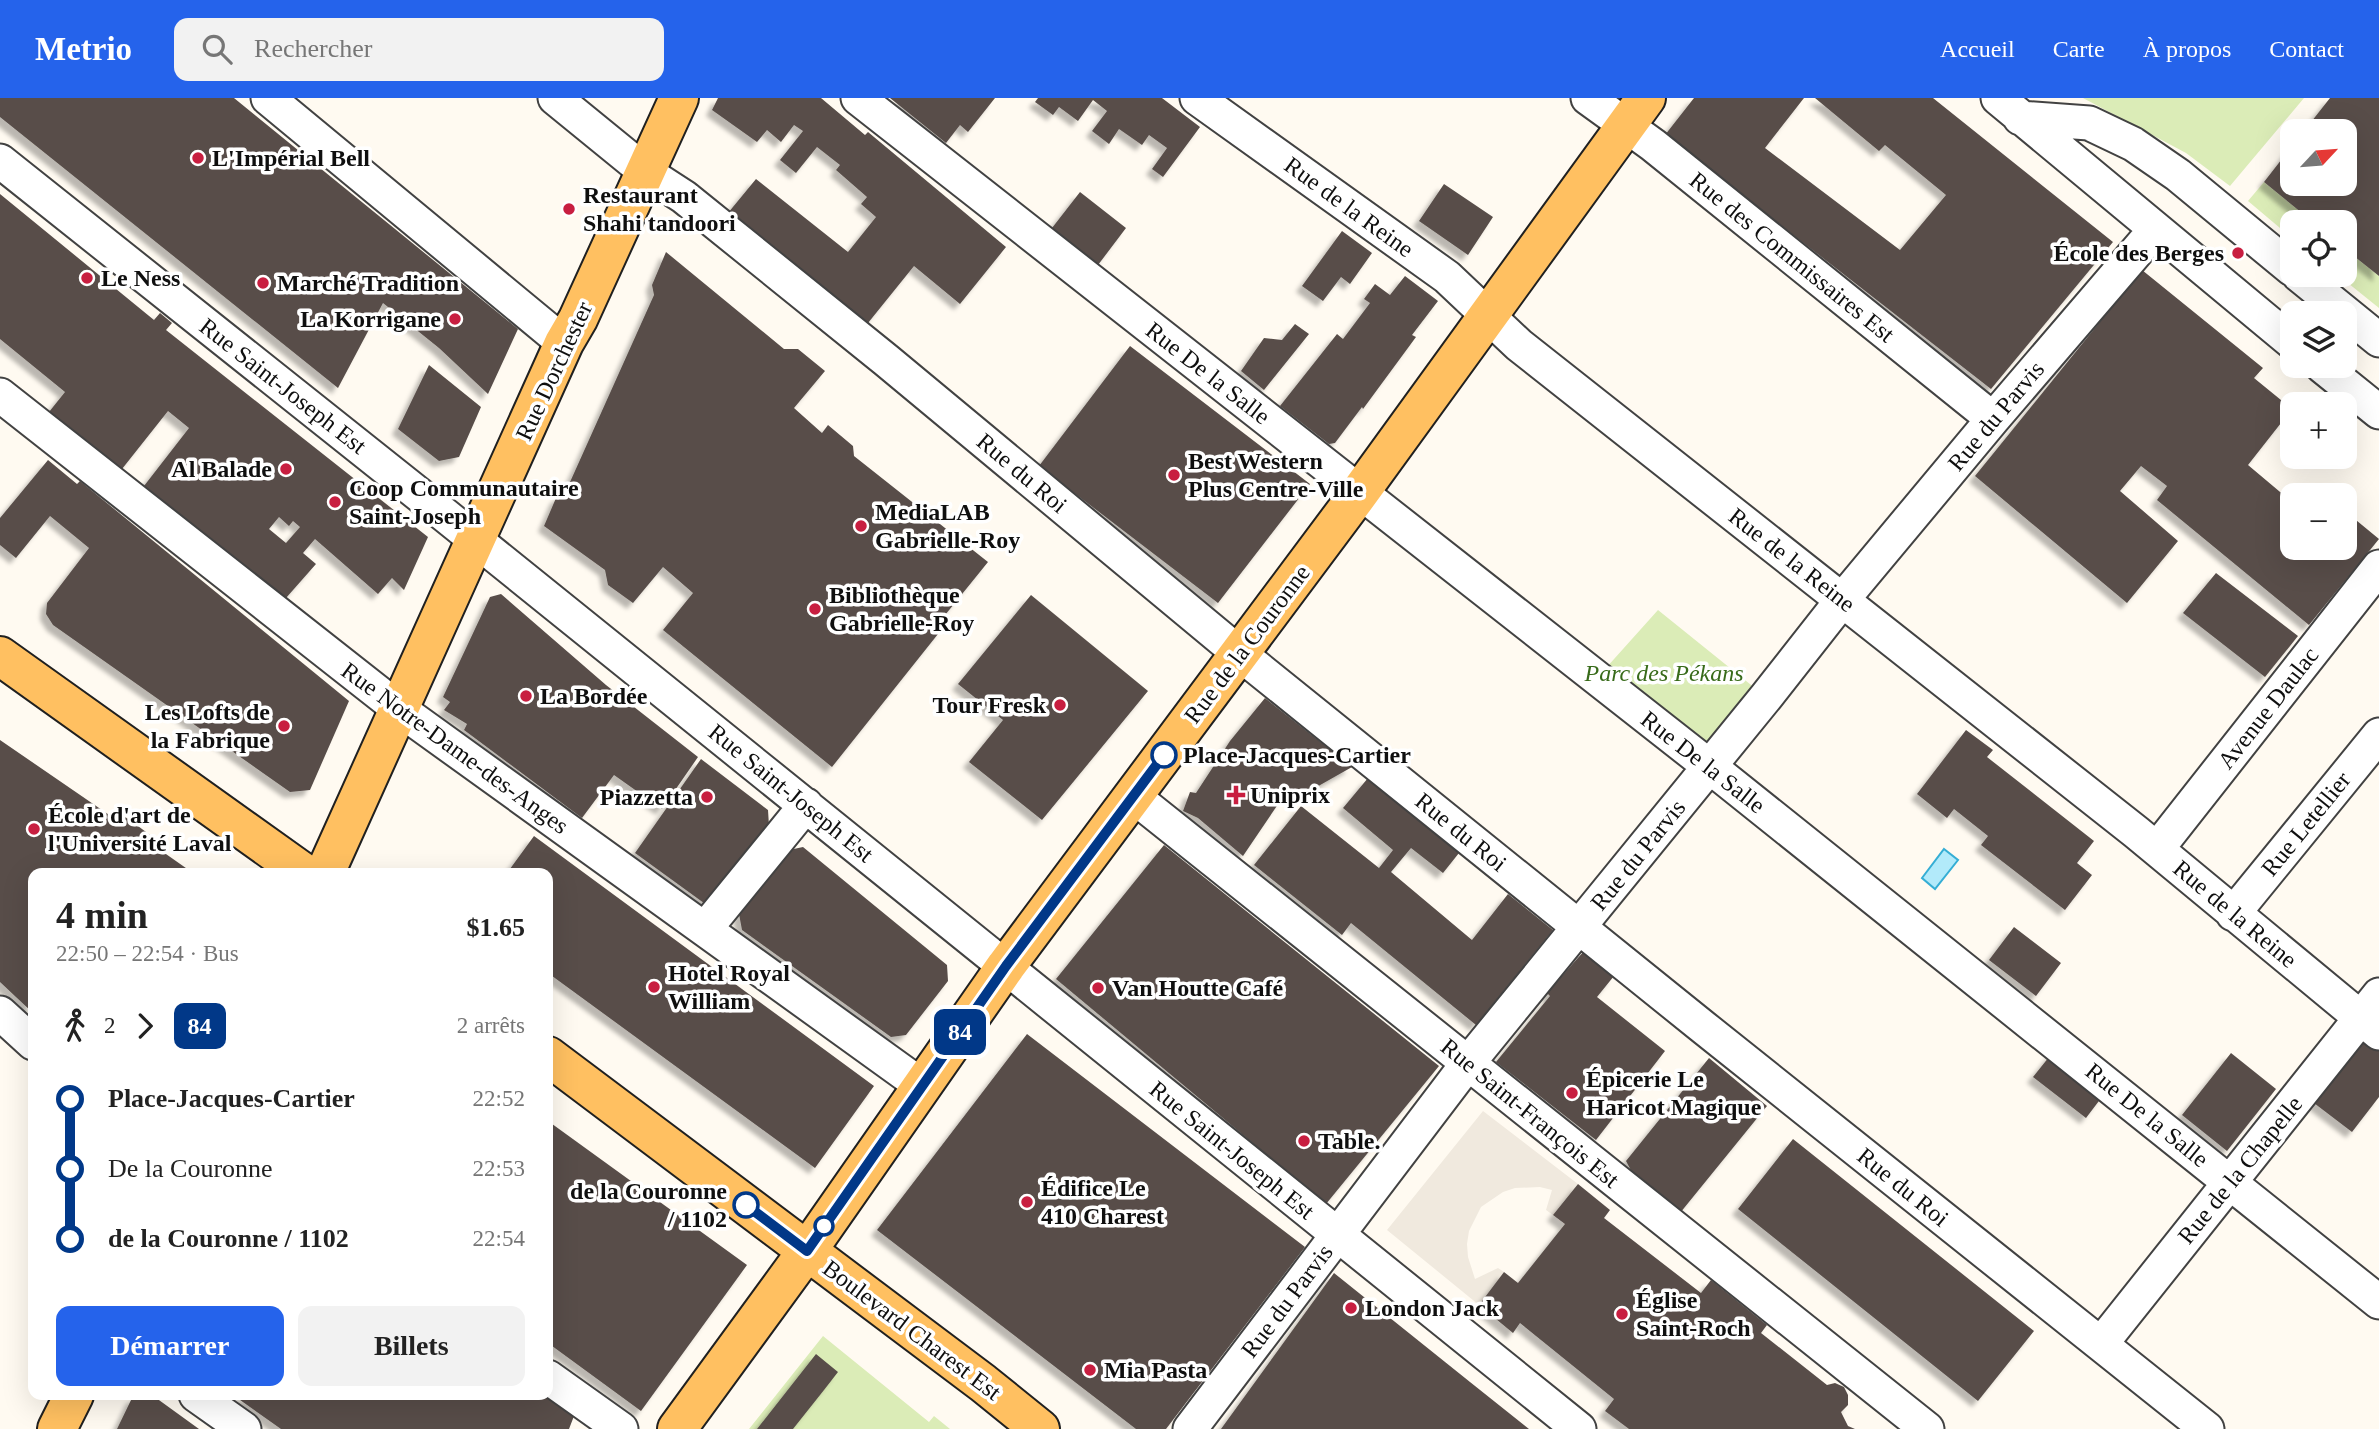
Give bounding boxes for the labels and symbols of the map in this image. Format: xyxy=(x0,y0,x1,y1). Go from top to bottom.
north arrow xyxy=(2280,119,2357,196)
place label: L'Impérial Bell xyxy=(212,145,370,171)
marker: L'Impérial Bell xyxy=(190,150,206,166)
street label: Rue de la Reine xyxy=(1280,152,1418,262)
street label: Rue des Commissaires Est xyxy=(1685,167,1900,348)
place label: Restaurant Shahi tandoori xyxy=(583,182,736,236)
marker: Restaurant Shahi tandoori xyxy=(561,201,577,217)
place label: École des Berges xyxy=(2053,240,2224,266)
marker: École des Berges xyxy=(2230,245,2246,261)
place label: Le Ness xyxy=(101,265,180,291)
marker: Le Ness xyxy=(79,270,95,286)
place label: Marché Tradition xyxy=(277,270,459,296)
marker: Marché Tradition xyxy=(255,275,271,291)
street label: Rue Dorchester xyxy=(511,298,597,444)
place label: La Korrigane xyxy=(300,306,441,332)
marker: La Korrigane xyxy=(447,311,463,327)
street label: Rue Saint-Joseph Est xyxy=(195,313,372,459)
street label: Rue De la Salle xyxy=(1141,317,1275,429)
street label: Rue du Parvis xyxy=(1943,356,2049,476)
street label: Rue du Roi xyxy=(972,428,1072,518)
place label: Best Western Plus Centre-Ville xyxy=(1188,448,1364,502)
place label: Al Balade xyxy=(171,456,272,482)
marker: Al Balade xyxy=(278,461,294,477)
marker: Best Western Plus Centre-Ville xyxy=(1166,467,1182,483)
place label: Coop Communautaire Saint-Joseph xyxy=(349,475,579,529)
marker: Coop Communautaire Saint-Joseph xyxy=(327,494,343,510)
place label: MediaLAB Gabrielle-Roy xyxy=(875,499,1020,553)
street label: Rue de la Reine xyxy=(1724,503,1860,617)
marker: MediaLAB Gabrielle-Roy xyxy=(853,518,869,534)
street label: Rue de la Couronne xyxy=(1179,560,1315,728)
place label: Bibliothèque Gabrielle-Roy xyxy=(829,582,974,636)
marker: Bibliothèque Gabrielle-Roy xyxy=(807,601,823,617)
street label: Avenue Daulac xyxy=(2213,642,2323,774)
street label: Rue Notre-Dame-des-Anges xyxy=(337,657,573,839)
park label: Parc des Pékans xyxy=(1583,660,1744,686)
place label: La Bordée xyxy=(540,683,648,709)
marker: La Bordée xyxy=(518,688,534,704)
place label: Tour Fresk xyxy=(932,692,1047,718)
marker: Tour Fresk xyxy=(1052,697,1068,713)
place label: Les Lofts de la Fabrique xyxy=(145,699,270,753)
street label: Rue De la Salle xyxy=(1636,706,1770,818)
marker: Les Lofts de la Fabrique xyxy=(276,718,292,734)
street label: Rue Saint-Joseph Est xyxy=(704,719,879,867)
marker: Place-Jacques-Cartier xyxy=(1151,742,1177,768)
place label: Place-Jacques-Cartier xyxy=(1183,742,1411,768)
street label: Rue Letellier xyxy=(2256,767,2356,881)
place label: Uniprix xyxy=(1250,782,1330,808)
place label: Piazzetta xyxy=(600,784,693,810)
marker: Uniprix xyxy=(1228,787,1244,803)
street label: Rue du Roi xyxy=(1410,787,1512,877)
marker: Piazzetta xyxy=(699,789,715,805)
street label: Rue du Parvis xyxy=(1586,794,1690,916)
place label: École d'art de l'Université Laval xyxy=(48,802,232,856)
marker: École d'art de l'Université Laval xyxy=(26,821,42,837)
street label: Rue de la Reine xyxy=(2168,855,2302,973)
place label: Hotel Royal William xyxy=(668,960,790,1014)
place label: Van Houtte Café xyxy=(1112,975,1283,1001)
marker: Hotel Royal William xyxy=(646,979,662,995)
marker: Van Houtte Café xyxy=(1090,980,1106,996)
line badge: 84 xyxy=(928,1009,992,1055)
street label: Rue Saint-François Est xyxy=(1436,1033,1624,1193)
street label: Rue De la Salle xyxy=(2081,1058,2213,1172)
place label: Épicerie Le Haricot Magique xyxy=(1586,1066,1762,1120)
street label: Rue Saint-Joseph Est xyxy=(1145,1076,1320,1224)
marker: Épicerie Le Haricot Magique xyxy=(1564,1085,1580,1101)
street label: Rue de la Chapelle xyxy=(2173,1091,2307,1249)
place label: Table. xyxy=(1318,1128,1380,1154)
marker: Table. xyxy=(1296,1133,1312,1149)
street label: Rue du Roi xyxy=(1852,1142,1954,1232)
place label: Édifice Le 410 Charest xyxy=(1041,1175,1164,1229)
place label: de la Couronne / 1102 xyxy=(570,1178,727,1232)
marker: de la Couronne / 1102 xyxy=(733,1192,759,1218)
marker: Édifice Le 410 Charest xyxy=(1019,1194,1035,1210)
unlabelled marker xyxy=(814,1216,834,1236)
street label: Rue du Parvis xyxy=(1236,1239,1338,1363)
street label: Boulevard Charest Est xyxy=(818,1255,1006,1406)
place label: Église Saint-Roch xyxy=(1636,1287,1751,1341)
place label: London Jack xyxy=(1365,1295,1500,1321)
marker: London Jack xyxy=(1343,1300,1359,1316)
marker: Église Saint-Roch xyxy=(1614,1306,1630,1322)
place label: Mia Pasta xyxy=(1104,1357,1207,1383)
marker: Mia Pasta xyxy=(1082,1362,1098,1378)

